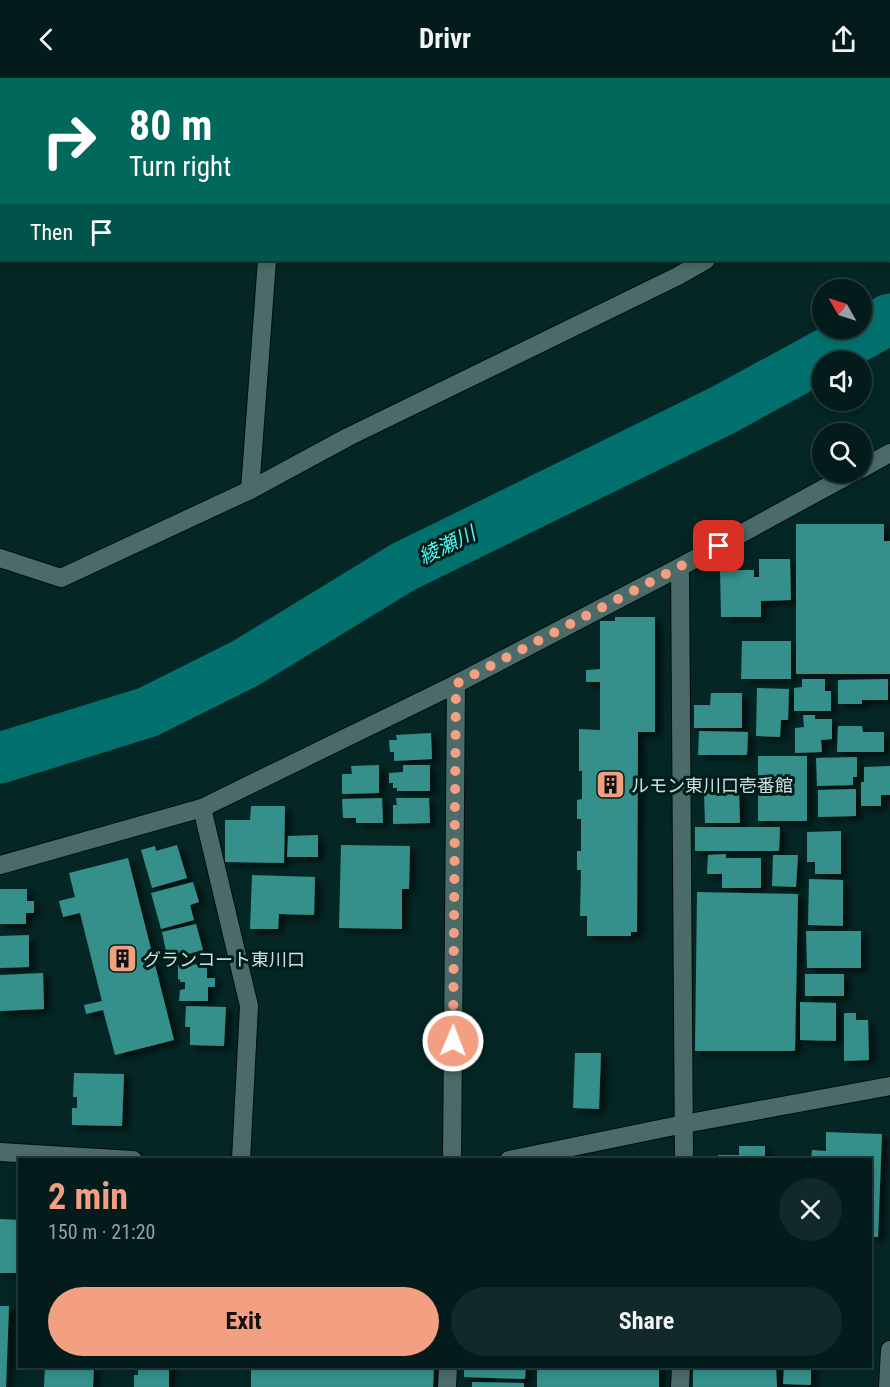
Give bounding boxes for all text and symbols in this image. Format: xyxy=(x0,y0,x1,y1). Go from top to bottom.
icon: back xyxy=(30,23,63,56)
text: Drivr xyxy=(419,23,471,55)
icon: share xyxy=(827,23,860,56)
text: 80 m xyxy=(129,101,212,150)
icon: right xyxy=(30,102,108,180)
text: Turn right xyxy=(129,151,231,183)
icon: arrive xyxy=(85,216,118,249)
text: Then xyxy=(30,220,73,245)
north arrow xyxy=(812,279,872,339)
map controls xyxy=(812,279,872,483)
button: sound xyxy=(812,351,872,411)
button: search xyxy=(812,423,872,483)
water label: 綾瀬川 xyxy=(415,520,481,569)
pin xyxy=(693,520,744,571)
icon: arrive xyxy=(702,529,735,562)
building icon: ルモン東川口壱番館 xyxy=(594,769,626,801)
place label: ルモン東川口壱番館 xyxy=(631,775,793,796)
building icon: グランコート東川口 xyxy=(106,943,138,975)
place label: グランコート東川口 xyxy=(143,949,305,970)
position arrow xyxy=(421,1009,485,1073)
text: 2 min xyxy=(48,1176,128,1218)
button: close xyxy=(779,1178,842,1241)
text: 150 m · 21:20 xyxy=(48,1220,155,1244)
button: Exit xyxy=(48,1287,439,1356)
button: Share xyxy=(451,1287,842,1356)

